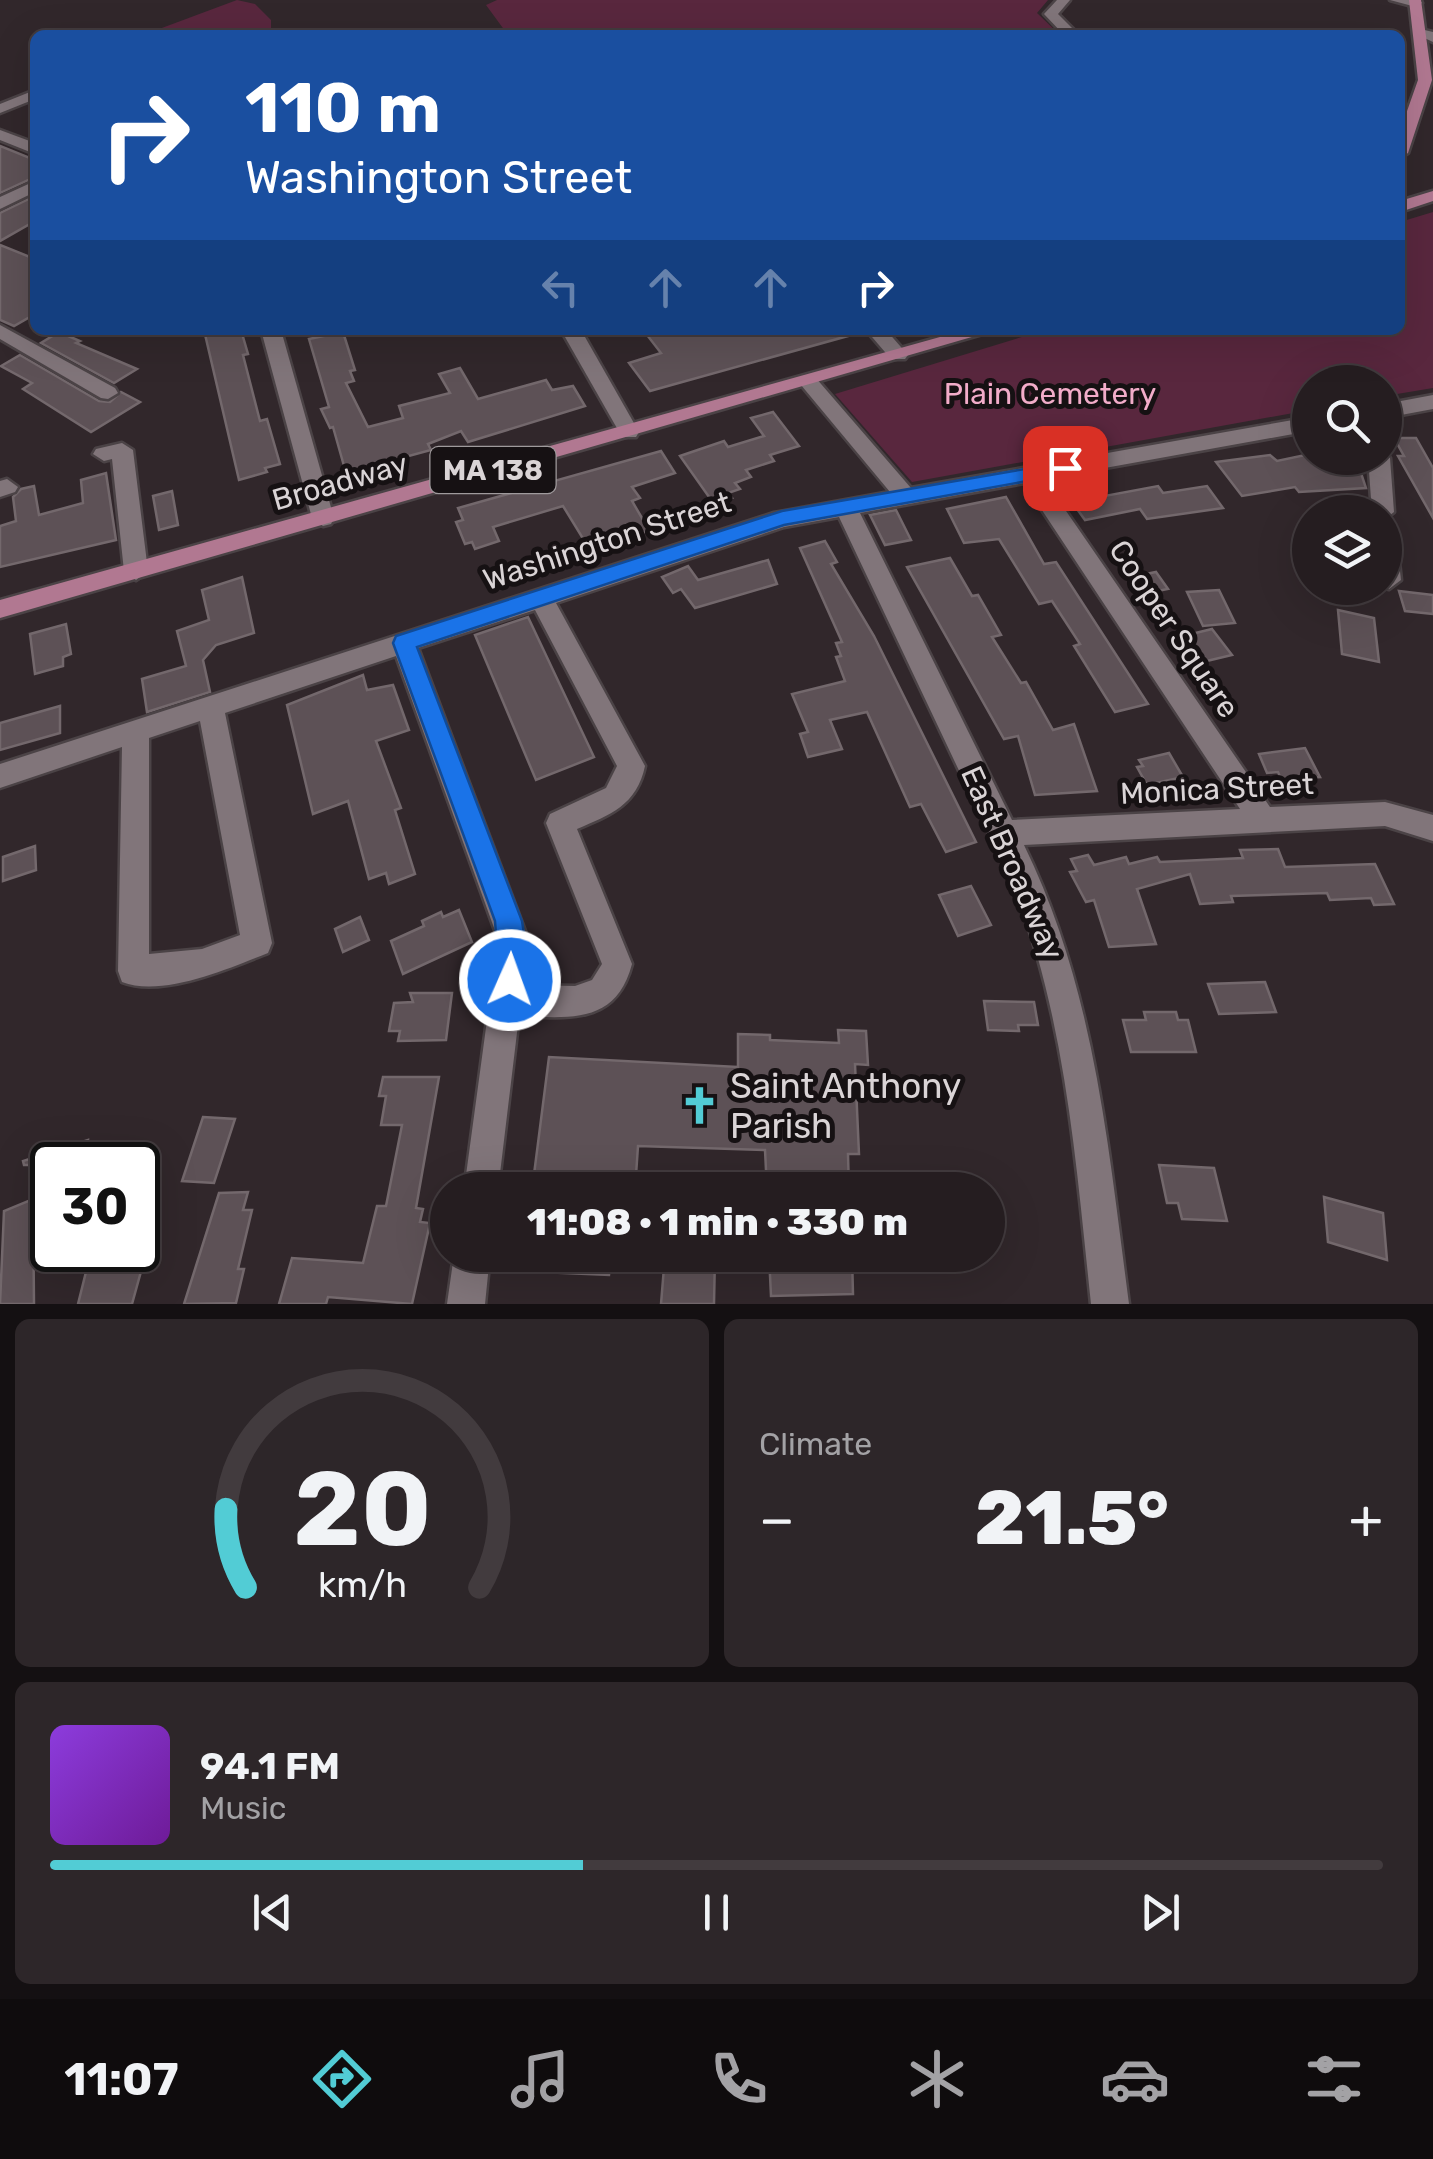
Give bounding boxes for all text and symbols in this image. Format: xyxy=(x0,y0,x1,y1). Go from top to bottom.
text: 110 m xyxy=(245,67,441,150)
icon: right xyxy=(80,70,210,200)
text: Washington Street xyxy=(245,151,632,204)
icon: left xyxy=(533,260,588,315)
icon: ahead xyxy=(638,260,693,315)
icon: ahead xyxy=(743,260,798,315)
icon: right xyxy=(848,260,903,315)
map controls xyxy=(1292,365,1402,605)
button: search xyxy=(1292,365,1402,475)
park label: Plain Cemetery xyxy=(944,376,1156,412)
pin xyxy=(1023,426,1108,511)
icon: arrive xyxy=(1038,441,1093,496)
street label: Broadway xyxy=(268,446,412,518)
road number: MA 138 xyxy=(430,447,556,493)
street label: Washington Street xyxy=(479,484,736,598)
button: layers xyxy=(1292,495,1402,605)
street label: Cooper Square xyxy=(1101,533,1247,725)
street label: East Broadway xyxy=(953,761,1071,965)
street label: Monica Street xyxy=(1119,766,1315,812)
position arrow xyxy=(458,928,562,1032)
place label: Saint Anthony Parish xyxy=(730,1065,961,1147)
church icon: Saint Anthony Parish xyxy=(679,1085,721,1127)
speed limit sign: 30 xyxy=(30,1142,160,1272)
text: 11:08 · 1 min · 330 m xyxy=(527,1199,908,1245)
text: Climate xyxy=(759,1425,872,1463)
text: 20 xyxy=(293,1448,431,1571)
text: 21.5° xyxy=(975,1474,1169,1563)
text: − xyxy=(759,1487,795,1552)
text: + xyxy=(1349,1487,1383,1552)
text: km/h xyxy=(317,1564,407,1606)
text: 94.1 FM xyxy=(200,1743,340,1789)
text: Music xyxy=(200,1789,286,1827)
icon: previous xyxy=(245,1885,300,1940)
icon: pause xyxy=(689,1885,744,1940)
icon: next xyxy=(1133,1885,1188,1940)
icon: directions xyxy=(307,2044,377,2114)
icon: music xyxy=(505,2044,575,2114)
icon: phone xyxy=(704,2044,774,2114)
icon: climate xyxy=(902,2044,972,2114)
icon: car xyxy=(1100,2044,1170,2114)
icon: filters xyxy=(1299,2044,1369,2114)
text: 11:07 xyxy=(64,2053,178,2106)

